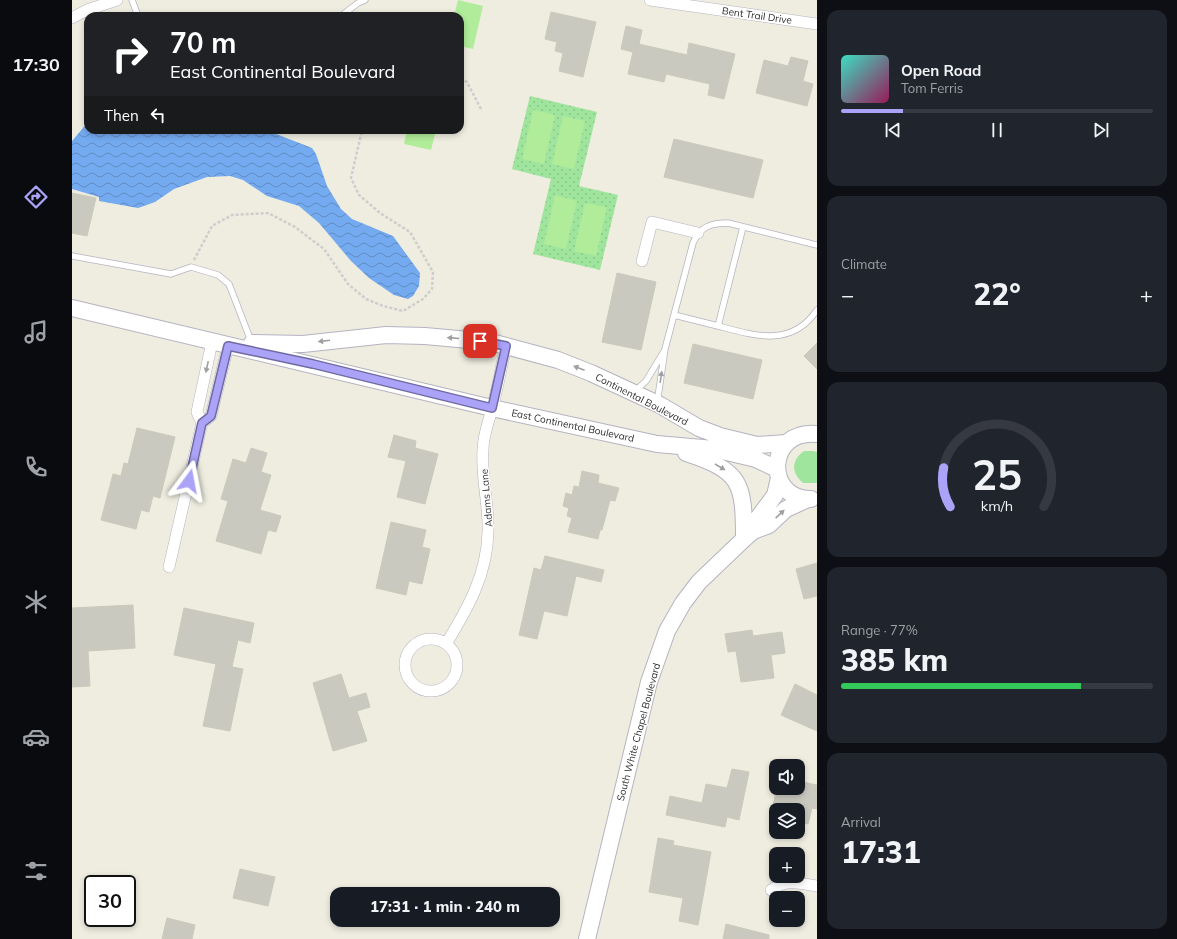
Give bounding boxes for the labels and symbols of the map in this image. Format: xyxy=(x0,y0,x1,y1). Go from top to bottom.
street label: Bent Trail Drive xyxy=(721,4,793,27)
pin xyxy=(463,324,497,358)
one-way arrow xyxy=(447,335,459,342)
one-way arrow xyxy=(318,338,330,344)
one-way arrow xyxy=(204,361,210,373)
one-way arrow xyxy=(573,365,585,371)
street label: Continental Boulevard xyxy=(593,370,690,428)
one-way arrow xyxy=(658,371,664,383)
street label: East Continental Boulevard xyxy=(510,406,635,445)
position arrow xyxy=(168,460,210,502)
one-way arrow xyxy=(714,463,726,470)
street label: Adams Lane xyxy=(477,468,496,528)
one-way arrow xyxy=(775,510,785,519)
street label: South White Chapel Boulevard xyxy=(614,662,663,803)
speed limit sign: 30 xyxy=(84,875,136,927)

